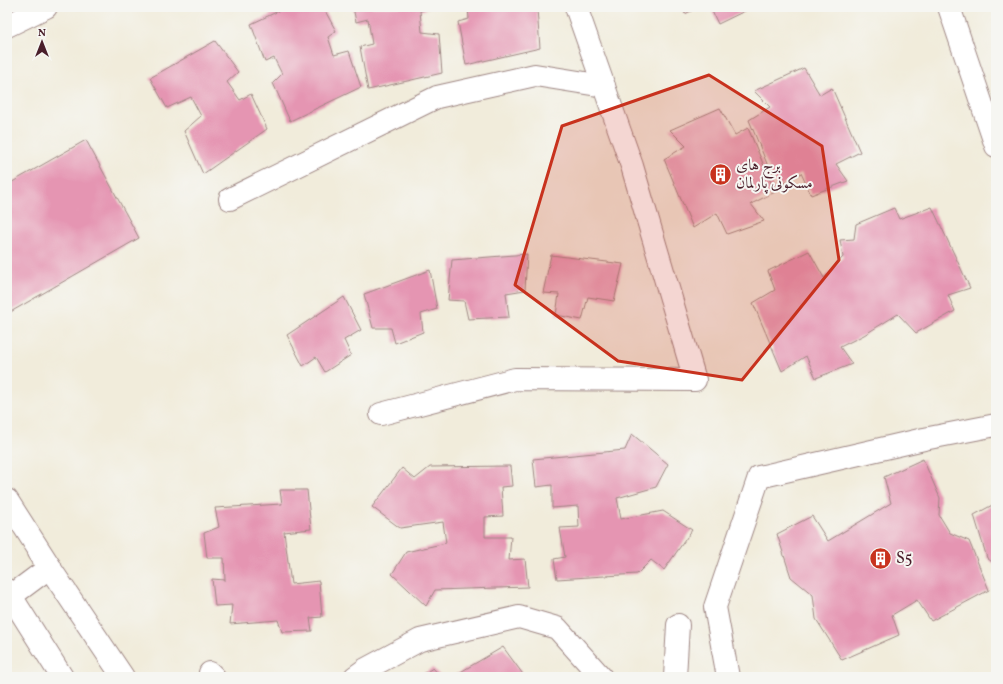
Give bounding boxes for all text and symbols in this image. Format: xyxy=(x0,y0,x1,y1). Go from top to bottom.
north arrow xyxy=(22,22,62,62)
text: N xyxy=(38,26,46,41)
place label: برج های مسکونی پارلمان xyxy=(736,155,813,195)
building icon: برج های مسکونی پارلمان xyxy=(707,162,733,188)
building icon: S5 xyxy=(868,546,894,572)
place label: S5 xyxy=(896,548,913,570)

